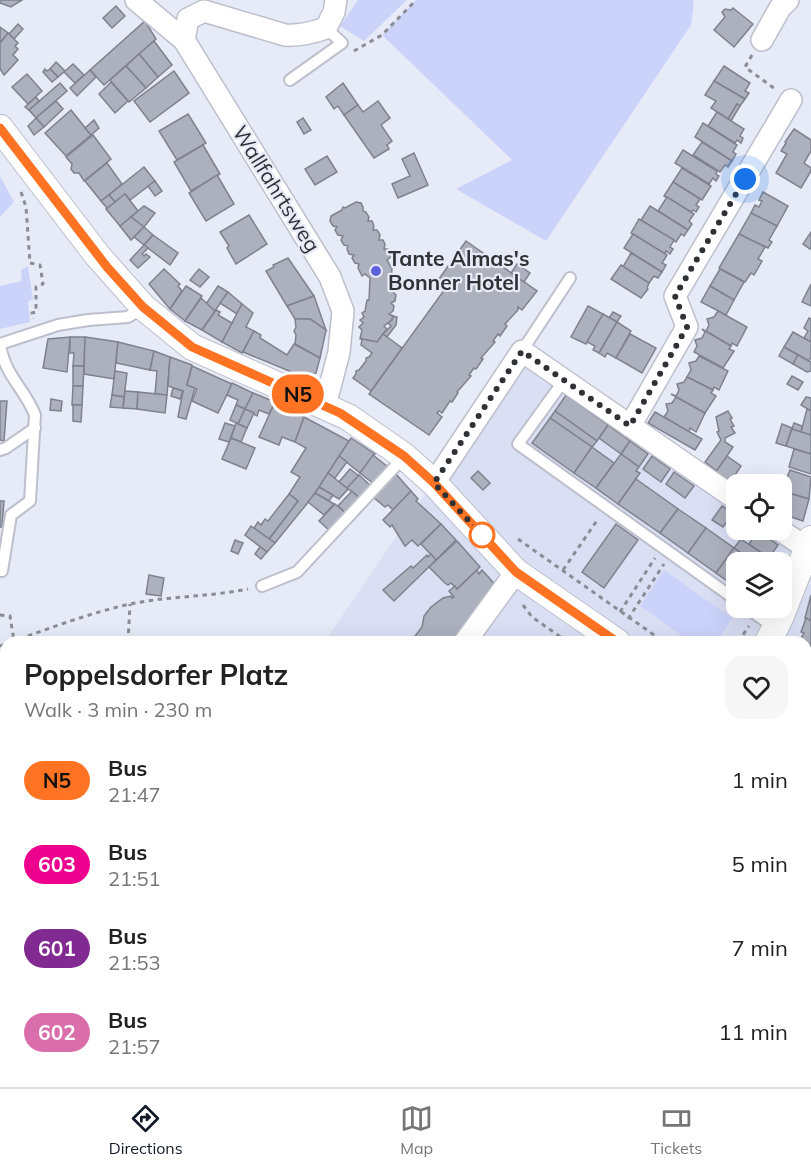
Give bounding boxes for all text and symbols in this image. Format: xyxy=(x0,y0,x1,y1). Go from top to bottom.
street label: Wallfahrtsweg xyxy=(228,120,326,257)
your location xyxy=(730,164,760,194)
place label: Tante Almas's Bonner Hotel xyxy=(388,245,529,295)
marker: Tante Almas's Bonner Hotel xyxy=(369,264,383,278)
line badge: N5 xyxy=(271,374,325,414)
text: N5 xyxy=(284,381,312,407)
map controls xyxy=(726,474,792,618)
button: locate xyxy=(726,474,792,540)
unlabelled marker xyxy=(469,522,495,548)
button: layers xyxy=(726,552,792,618)
button: heart xyxy=(725,656,788,719)
text: Poppelsdorfer Platz xyxy=(24,657,288,692)
text: Walk · 3 min · 230 m xyxy=(24,697,212,722)
text: Bus xyxy=(108,754,147,782)
text: 1 min xyxy=(732,766,788,794)
text: N5 xyxy=(43,767,71,793)
text: 21:47 xyxy=(108,782,161,807)
text: Bus xyxy=(108,838,147,866)
text: 5 min xyxy=(732,850,788,878)
text: 603 xyxy=(38,851,76,877)
text: 21:51 xyxy=(108,866,161,891)
text: Bus xyxy=(108,922,147,950)
text: 7 min xyxy=(732,934,788,962)
text: 601 xyxy=(38,935,76,961)
text: 21:53 xyxy=(108,950,161,975)
text: Bus xyxy=(108,1006,147,1034)
text: 11 min xyxy=(718,1018,788,1046)
text: 602 xyxy=(38,1019,76,1045)
text: 21:57 xyxy=(108,1034,161,1059)
tab: Directions xyxy=(109,1102,183,1158)
tab: Map xyxy=(400,1102,433,1158)
tab: Tickets xyxy=(651,1102,702,1158)

